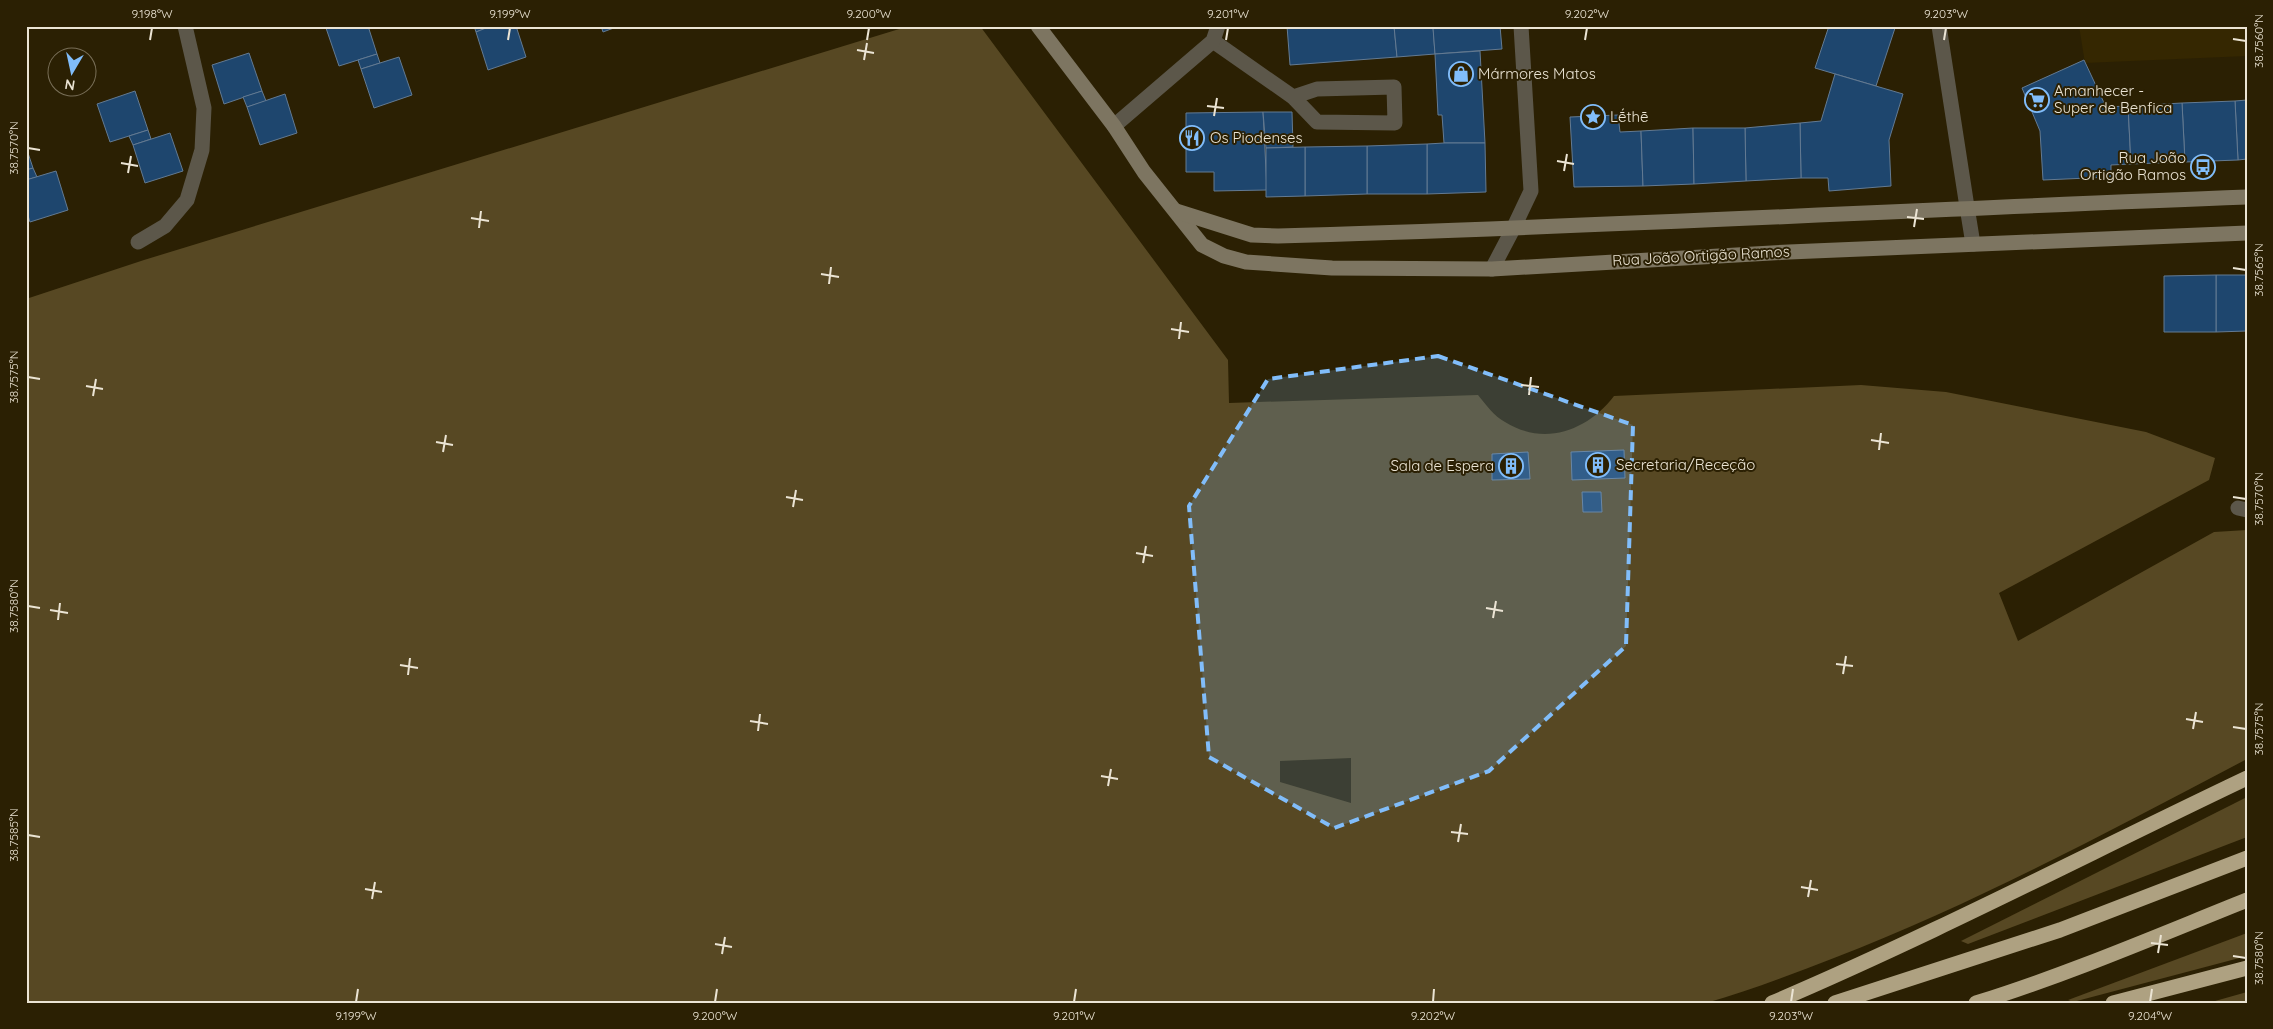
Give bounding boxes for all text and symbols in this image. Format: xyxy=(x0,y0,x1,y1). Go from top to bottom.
text: 9.198°W xyxy=(131,6,173,21)
text: 9.199°W xyxy=(489,6,531,21)
text: 9.200°W xyxy=(847,6,892,21)
text: 9.201°W xyxy=(1207,6,1249,21)
text: 9.202°W xyxy=(1565,6,1610,21)
text: 9.203°W xyxy=(1924,6,1968,21)
text: 38.7560°N xyxy=(2251,14,2266,68)
north arrow xyxy=(48,48,98,98)
shop icon: Mármores Matos xyxy=(1448,61,1474,87)
place label: Mármores Matos xyxy=(1478,64,1596,83)
text: N xyxy=(63,75,76,95)
place label: Amanhecer - Super de Benfica xyxy=(2054,81,2172,117)
supermarket icon: Amanhecer - Super de Benfica xyxy=(2024,87,2050,113)
place icon: Lḗthē xyxy=(1580,104,1606,130)
place label: Lḗthē xyxy=(1610,107,1649,126)
text: 38.7570°N xyxy=(6,121,21,175)
restaurant icon: Os Piodenses xyxy=(1179,125,1205,151)
place label: Os Piodenses xyxy=(1210,128,1303,147)
place label: Rua João Ortigão Ramos xyxy=(2080,148,2186,184)
bus stop icon: Rua João Ortigão Ramos xyxy=(2190,154,2216,180)
street label: Rua João Ortigão Ramos xyxy=(1612,241,1790,270)
text: 38.7565°N xyxy=(2251,243,2266,297)
text: 38.7575°N xyxy=(6,350,21,404)
building icon: Secretaria/Receção xyxy=(1585,452,1611,478)
building icon: Sala de Espera xyxy=(1498,453,1524,479)
place label: Secretaria/Receção xyxy=(1616,455,1755,474)
place label: Sala de Espera xyxy=(1390,456,1494,475)
text: 38.7570°N xyxy=(2251,472,2266,526)
text: 38.7580°N xyxy=(6,579,21,633)
text: 38.7575°N xyxy=(2251,702,2266,756)
text: 38.7585°N xyxy=(6,808,21,862)
text: 38.7580°N xyxy=(2251,931,2266,985)
text: 9.199°W xyxy=(335,1008,377,1023)
text: 9.200°W xyxy=(693,1008,738,1023)
text: 9.201°W xyxy=(1053,1008,1095,1023)
text: 9.202°W xyxy=(1411,1008,1456,1023)
text: 9.203°W xyxy=(1769,1008,1813,1023)
text: 9.204°W xyxy=(2128,1008,2172,1023)

